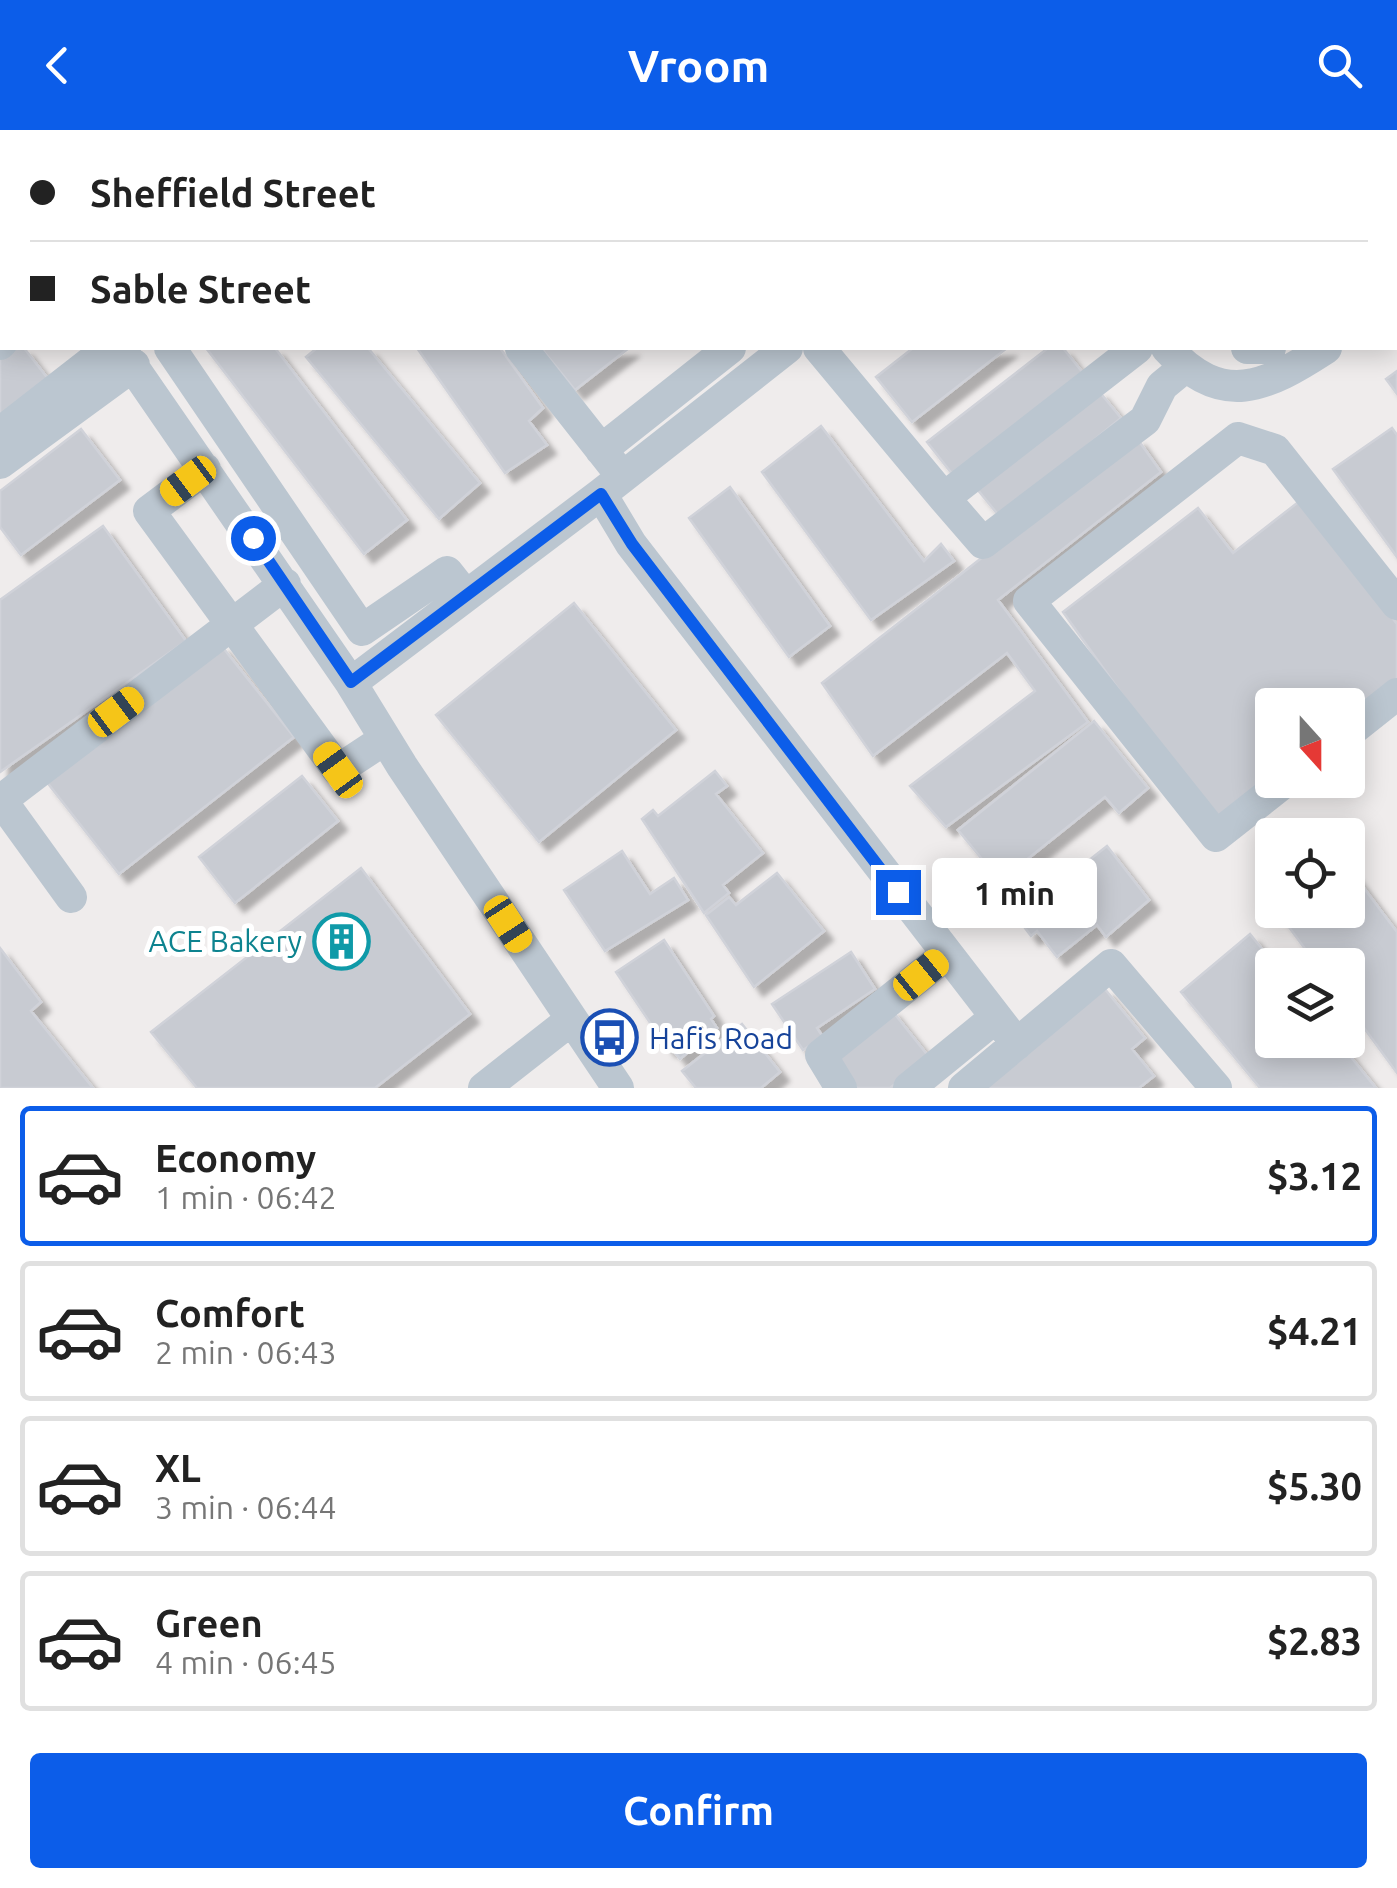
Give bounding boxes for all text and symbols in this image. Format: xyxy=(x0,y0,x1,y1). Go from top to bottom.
icon: back xyxy=(30,38,85,93)
icon: search xyxy=(1312,38,1367,93)
text: Vroom xyxy=(628,40,769,91)
text: Sheffield Street xyxy=(90,172,376,214)
text: Sable Street xyxy=(90,268,311,310)
car xyxy=(155,451,221,511)
route start xyxy=(231,516,276,561)
car xyxy=(83,682,149,742)
north arrow xyxy=(1255,688,1365,798)
map controls xyxy=(1255,688,1365,1058)
car xyxy=(308,737,368,803)
button: locate xyxy=(1255,818,1365,928)
callout: 1 min xyxy=(933,857,1098,927)
route end xyxy=(876,870,921,915)
text: 1 min xyxy=(974,875,1055,911)
car xyxy=(479,891,537,957)
building icon: ACE Bakery xyxy=(311,911,371,971)
place label: ACE Bakery xyxy=(149,924,302,958)
car xyxy=(888,944,954,1006)
button: layers xyxy=(1255,948,1365,1058)
bus stop icon: Hafis Road xyxy=(580,1008,640,1068)
place label: Hafis Road xyxy=(649,1021,793,1055)
icon: car xyxy=(35,1131,125,1221)
text: Economy xyxy=(155,1137,316,1179)
text: $3.12 xyxy=(1267,1155,1362,1197)
text: 1 min · 06:42 xyxy=(155,1179,337,1215)
icon: car xyxy=(35,1286,125,1376)
text: Comfort xyxy=(155,1292,305,1334)
text: $4.21 xyxy=(1267,1310,1362,1352)
text: 2 min · 06:43 xyxy=(155,1334,337,1370)
icon: car xyxy=(35,1441,125,1531)
text: XL xyxy=(155,1447,201,1489)
text: $5.30 xyxy=(1267,1465,1362,1507)
text: 3 min · 06:44 xyxy=(155,1489,337,1525)
icon: car xyxy=(35,1596,125,1686)
text: Green xyxy=(155,1602,263,1644)
text: $2.83 xyxy=(1267,1620,1362,1662)
text: 4 min · 06:45 xyxy=(155,1644,337,1680)
button: Confirm xyxy=(30,1753,1367,1868)

